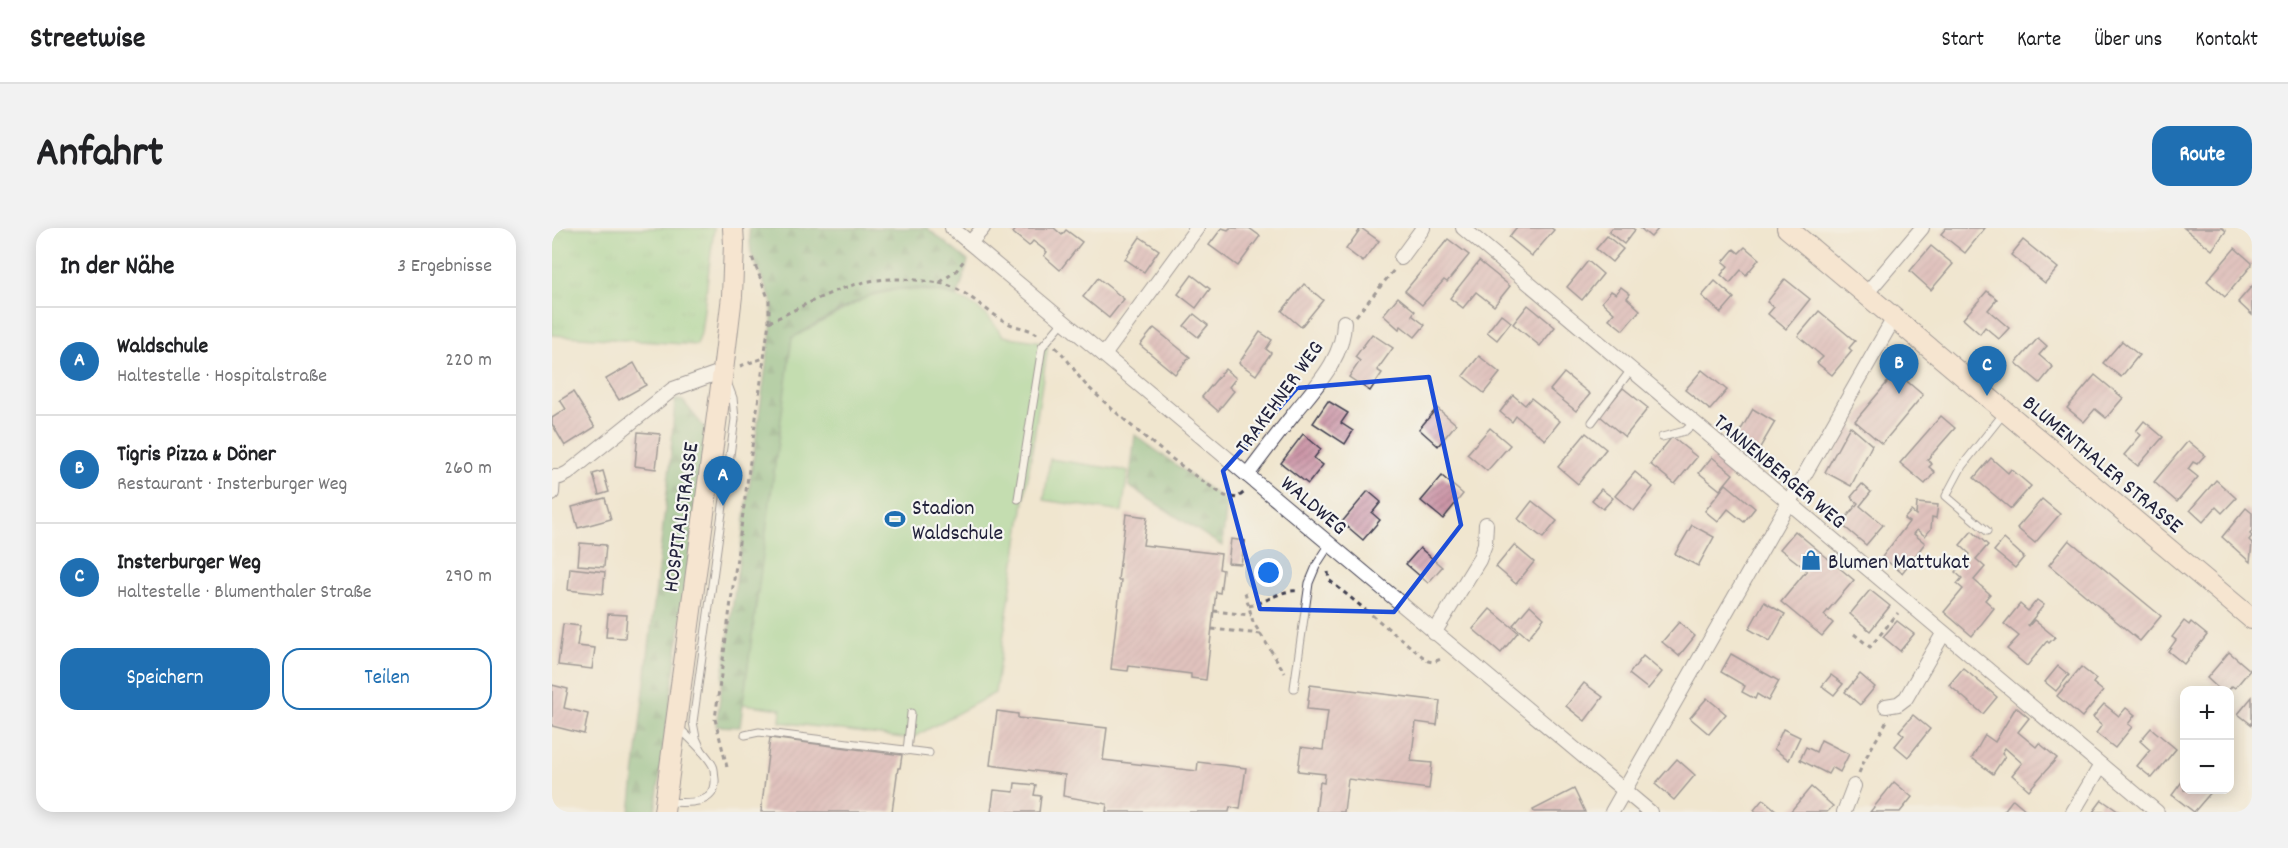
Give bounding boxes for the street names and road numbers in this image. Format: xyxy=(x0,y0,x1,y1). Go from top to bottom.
street label: TRAKEHNER WEG xyxy=(1229,335,1333,461)
street label: BLUMENTHALER STRASSE xyxy=(2015,389,2189,542)
street label: TANNENBERGER WEG xyxy=(1706,408,1852,538)
street label: HOSPITALSTRASSE xyxy=(657,441,708,594)
street label: WALDWEG xyxy=(1273,470,1353,544)

